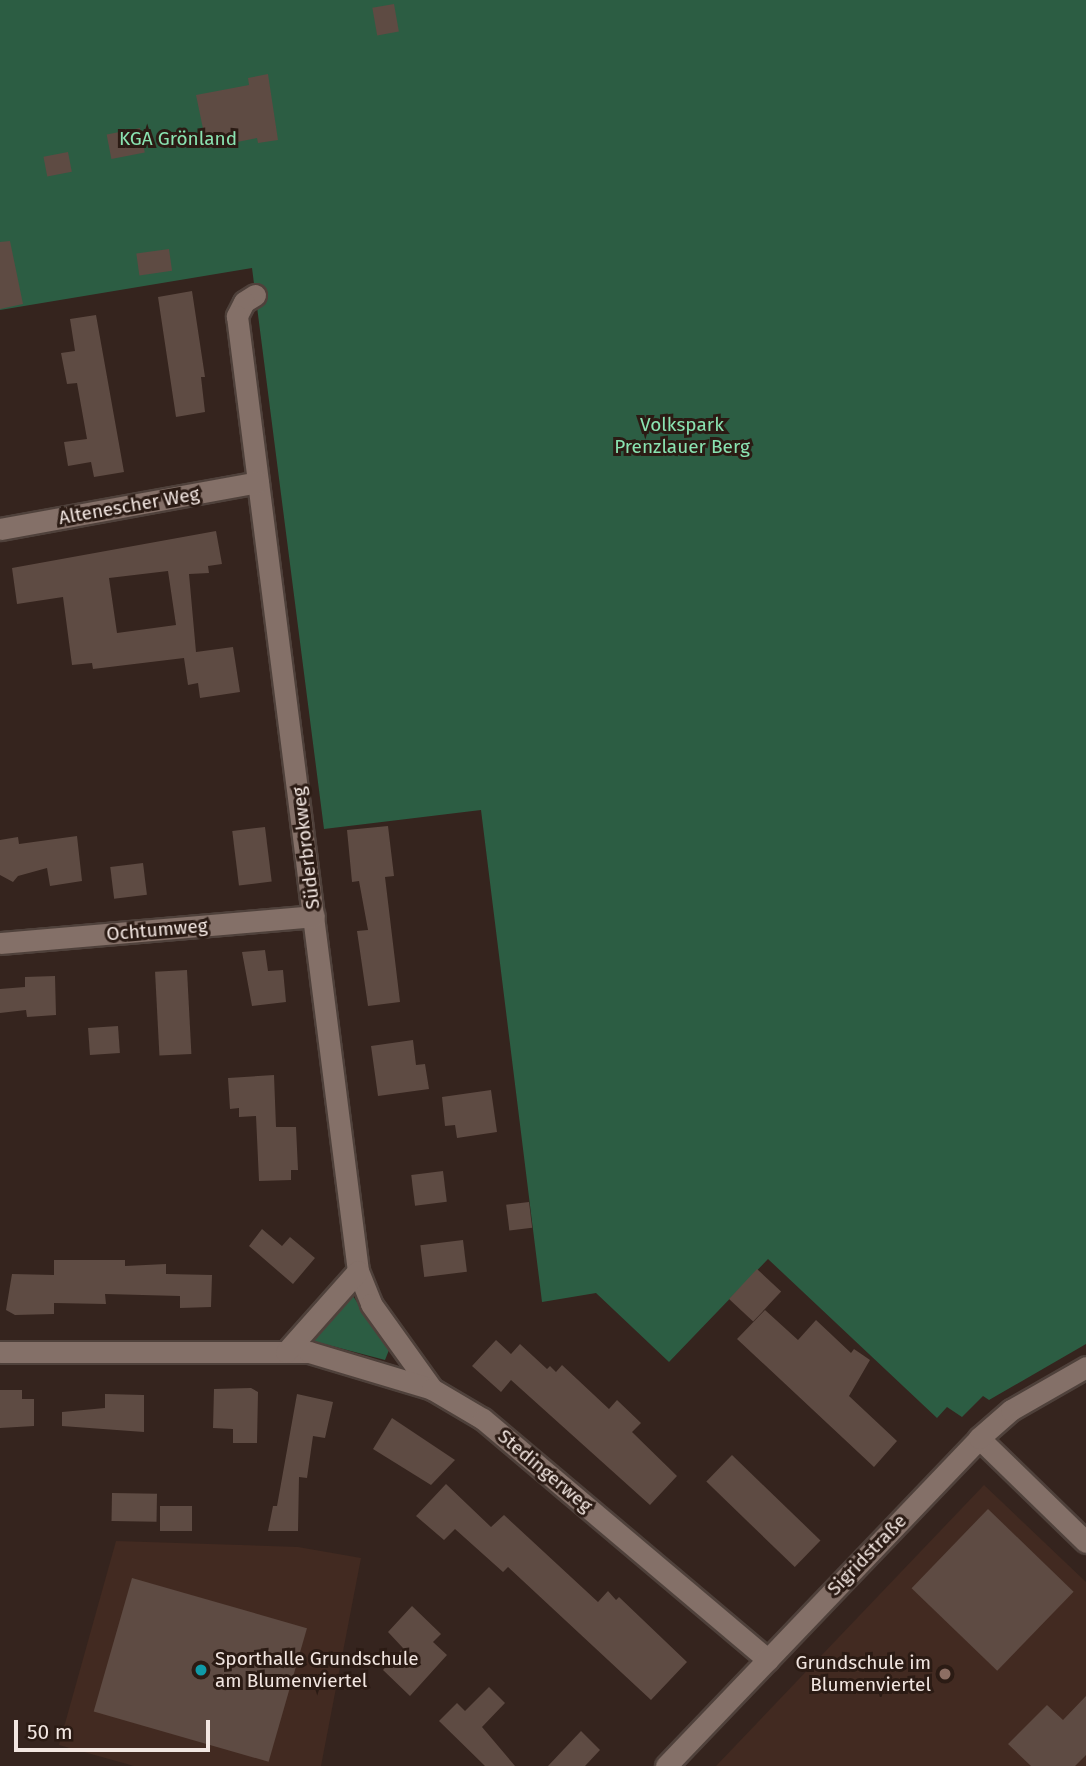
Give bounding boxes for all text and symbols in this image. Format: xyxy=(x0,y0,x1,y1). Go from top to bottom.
park label: KGA Grönland xyxy=(119,128,237,150)
park label: Volkspark Prenzlauer Berg xyxy=(614,414,750,458)
street label: Altenescher Weg xyxy=(57,482,201,530)
street label: Süderbrokweg xyxy=(287,785,325,911)
street label: Ochtumweg xyxy=(105,914,209,946)
street label: Stedingerweg xyxy=(493,1425,597,1517)
street label: Sigridstraße xyxy=(823,1510,911,1600)
place label: Sporthalle Grundschule am Blumenviertel xyxy=(215,1648,418,1692)
place label: Grundschule im Blumenviertel xyxy=(795,1652,931,1696)
marker: Sporthalle Grundschule am Blumenviertel xyxy=(193,1662,209,1678)
marker: Grundschule im Blumenviertel xyxy=(937,1666,953,1682)
scale bar xyxy=(18,1706,214,1750)
text: 50 m xyxy=(27,1719,73,1745)

